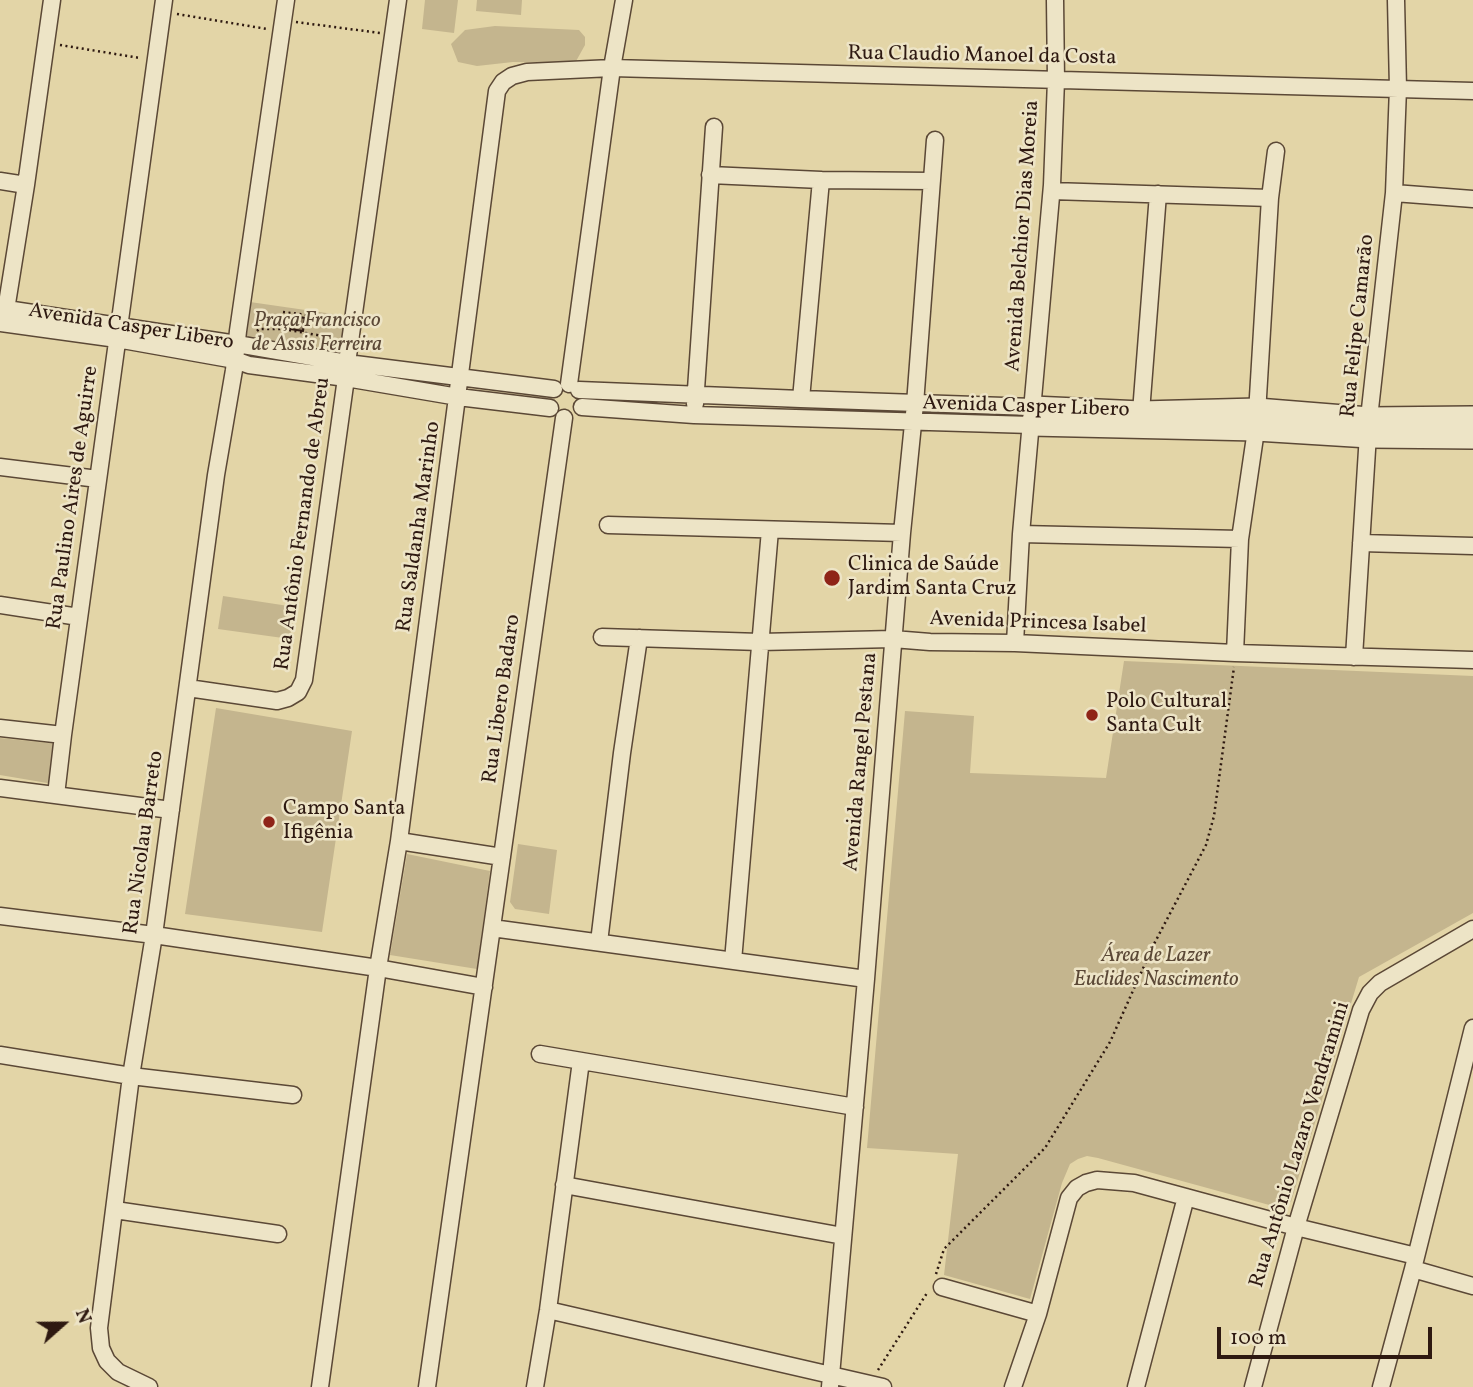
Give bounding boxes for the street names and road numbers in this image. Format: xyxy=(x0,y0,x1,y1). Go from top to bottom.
street label: Rua Claudio Manoel da Costa xyxy=(847,42,1117,72)
street label: Avenida Belchior Dias Moreia xyxy=(1002,99,1046,373)
street label: Rua Felipe Camarão xyxy=(1337,233,1381,419)
street label: Avenida Casper Libero xyxy=(27,299,235,357)
street label: Rua Paulino Aires de Aguirre xyxy=(43,364,105,632)
street label: Rua Antônio Fernando de Abreu xyxy=(271,376,337,672)
street label: Avenida Casper Libero xyxy=(922,392,1130,424)
street label: Rua Saldanha Marinho xyxy=(393,420,447,634)
street label: Avenida Princesa Isabel xyxy=(929,608,1147,640)
street label: Rua Libero Badaro xyxy=(479,613,527,785)
street label: Avenida Rangel Pestana xyxy=(840,651,884,873)
street label: Rua Nicolau Barreto xyxy=(120,749,170,937)
street label: Rua Antônio Lazaro Vendramini xyxy=(1245,999,1357,1291)

